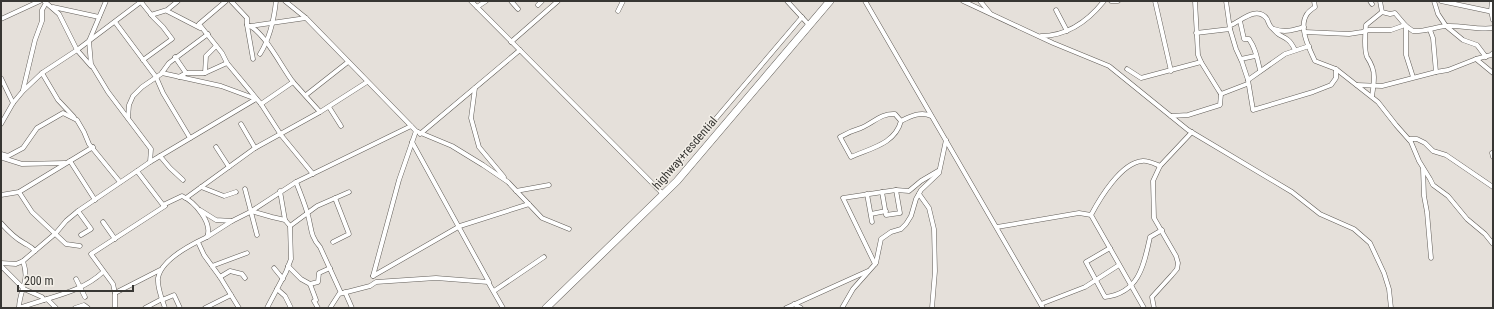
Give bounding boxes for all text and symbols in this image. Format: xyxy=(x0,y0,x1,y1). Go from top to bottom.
street label: highway+resdential xyxy=(650,114,720,192)
scale bar xyxy=(18,267,133,293)
text: 200 m xyxy=(24,274,54,288)

